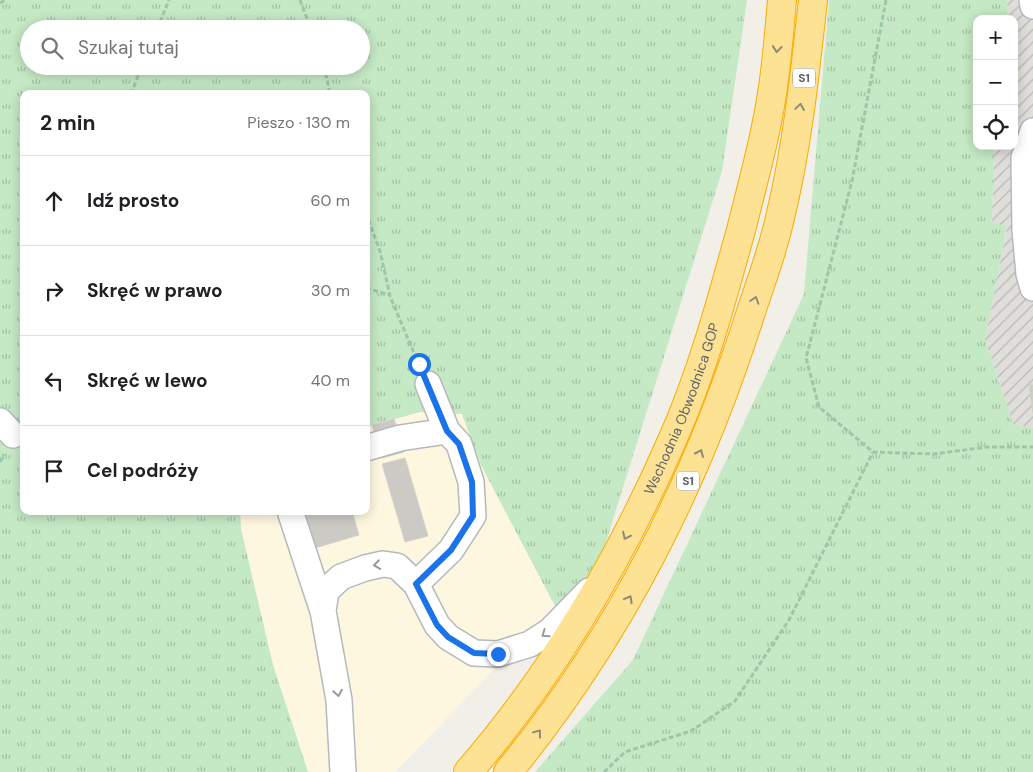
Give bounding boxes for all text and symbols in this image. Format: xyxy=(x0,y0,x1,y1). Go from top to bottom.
map controls xyxy=(973,15,1018,150)
button: + xyxy=(973,15,1018,60)
search box xyxy=(20,20,370,75)
icon: search xyxy=(38,34,66,62)
text: Szukaj tutaj xyxy=(78,35,179,60)
one-way arrow xyxy=(772,45,783,53)
button: − xyxy=(973,60,1018,105)
road number: S1 xyxy=(793,68,815,88)
one-way arrow xyxy=(795,103,805,112)
button: locate xyxy=(973,105,1018,150)
text: 2 min xyxy=(40,109,96,137)
text: Pieszo · 130 m xyxy=(247,112,350,133)
icon: ahead xyxy=(40,187,68,215)
text: Idź prosto xyxy=(87,188,179,213)
text: 60 m xyxy=(310,190,350,211)
icon: right xyxy=(40,277,68,305)
text: Skręć w prawo xyxy=(87,278,223,303)
text: 30 m xyxy=(311,280,350,301)
one-way arrow xyxy=(749,296,759,305)
street label: Wschodnia Obwodnica GOP xyxy=(640,321,723,497)
route start xyxy=(408,353,431,376)
icon: left xyxy=(40,367,68,395)
text: Skręć w lewo xyxy=(87,368,208,393)
text: 40 m xyxy=(311,370,350,391)
one-way arrow xyxy=(694,449,705,458)
icon: arrive xyxy=(40,457,68,485)
text: Cel podróży xyxy=(87,458,198,483)
road number: S1 xyxy=(677,472,699,491)
one-way arrow xyxy=(622,531,632,540)
one-way arrow xyxy=(373,560,382,570)
one-way arrow xyxy=(622,595,632,604)
one-way arrow xyxy=(541,628,551,637)
route end xyxy=(487,643,510,666)
one-way arrow xyxy=(332,689,342,697)
one-way arrow xyxy=(532,730,540,739)

